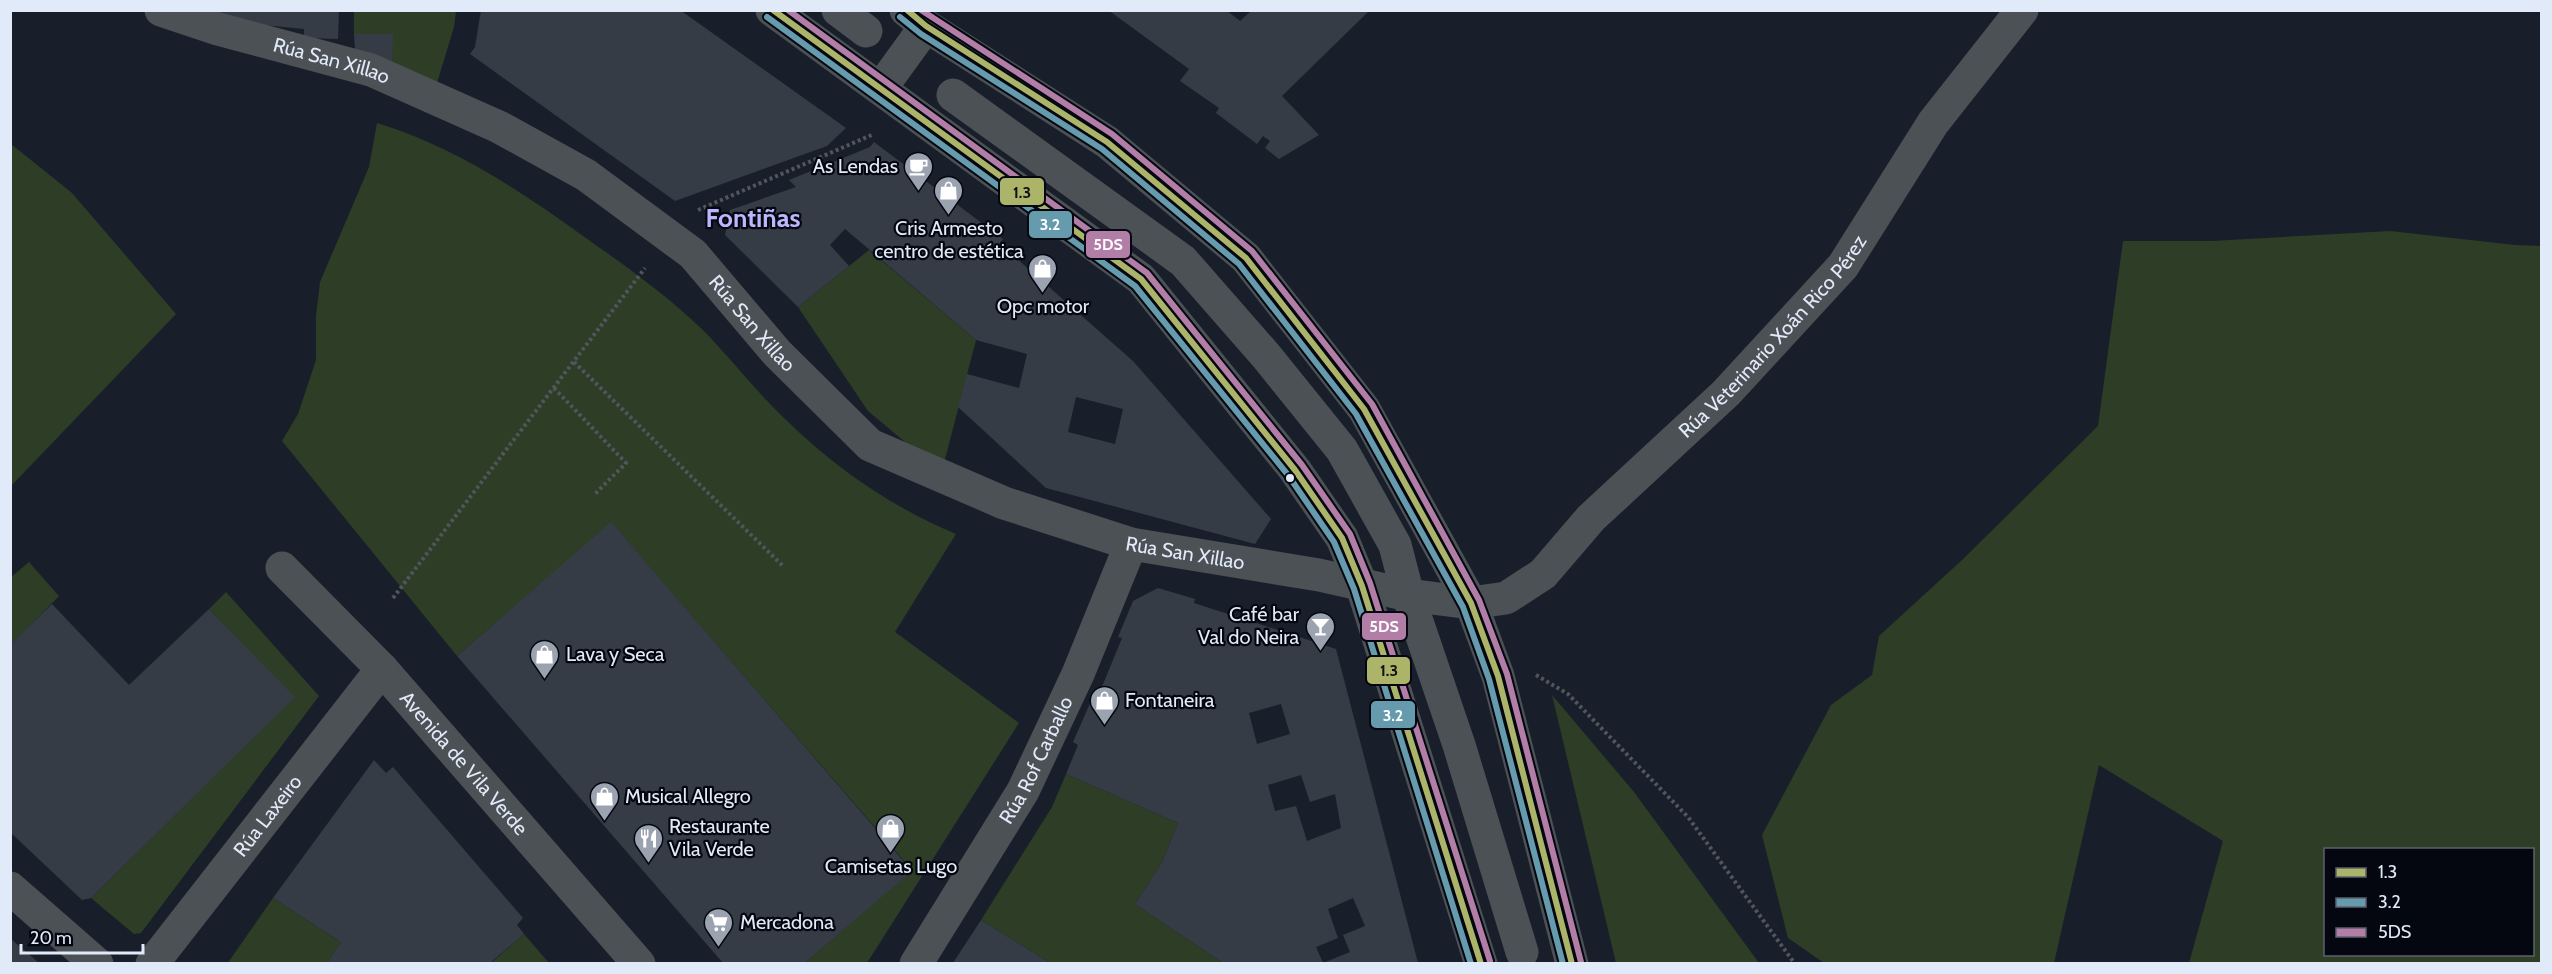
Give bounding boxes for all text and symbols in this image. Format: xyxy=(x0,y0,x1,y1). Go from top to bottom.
street label: Rúa San Xillao xyxy=(271,32,394,89)
cafe icon: As Lendas xyxy=(903,150,935,192)
place label: As Lendas xyxy=(813,154,898,178)
shop icon: Cris Armesto centro de estética xyxy=(933,174,965,216)
line badge: 1.3 xyxy=(999,177,1045,206)
text: 1.3 xyxy=(1013,183,1031,202)
district label: Fontiñas xyxy=(705,202,801,234)
line badge: 3.2 xyxy=(1028,210,1073,239)
text: 3.2 xyxy=(1040,215,1060,234)
place label: Cris Armesto centro de estética xyxy=(874,216,1024,263)
line badge: 5DS xyxy=(1085,230,1131,259)
street label: Rúa Veterinario Xoán Rico Pérez xyxy=(1674,230,1872,443)
text: 5DS xyxy=(1093,235,1123,254)
shop icon: Opc motor xyxy=(1027,252,1059,294)
street label: Rúa San Xillao xyxy=(704,270,801,376)
place label: Opc motor xyxy=(997,294,1090,318)
unlabelled marker xyxy=(1284,472,1296,484)
street label: Rúa San Xillao xyxy=(1124,531,1246,575)
place label: Café bar Val do Neira xyxy=(1198,602,1300,649)
bar icon: Café bar Val do Neira xyxy=(1304,610,1336,652)
line badge: 5DS xyxy=(1361,612,1407,641)
text: 5DS xyxy=(1369,617,1399,636)
shop icon: Lava y Seca xyxy=(529,638,561,680)
place label: Lava y Seca xyxy=(566,642,665,666)
line badge: 1.3 xyxy=(1366,656,1411,685)
text: 1.3 xyxy=(1380,661,1398,680)
shop icon: Fontaneira xyxy=(1088,684,1120,726)
street label: Avenida de Vila Verde xyxy=(395,686,533,840)
place label: Fontaneira xyxy=(1125,688,1215,712)
street label: Rúa Rof Carballo xyxy=(994,692,1078,828)
line badge: 3.2 xyxy=(1370,700,1416,729)
text: 3.2 xyxy=(1383,706,1403,725)
street label: Rúa Laxeiro xyxy=(228,770,307,861)
shop icon: Musical Allegro xyxy=(588,780,620,822)
place label: Musical Allegro xyxy=(625,784,751,808)
shop icon: Camisetas Lugo xyxy=(875,812,907,854)
place label: Restaurante Vila Verde xyxy=(669,814,770,861)
restaurant icon: Restaurante Vila Verde xyxy=(632,822,664,864)
legend xyxy=(2324,848,2534,956)
place label: Camisetas Lugo xyxy=(825,854,957,878)
text: 1.3 xyxy=(2378,861,2397,883)
text: 3.2 xyxy=(2378,891,2401,913)
supermarket icon: Mercadona xyxy=(703,906,735,948)
place label: Mercadona xyxy=(740,910,834,934)
scale bar xyxy=(21,917,142,955)
text: 5DS xyxy=(2378,921,2411,943)
text: 20 m xyxy=(30,927,72,949)

